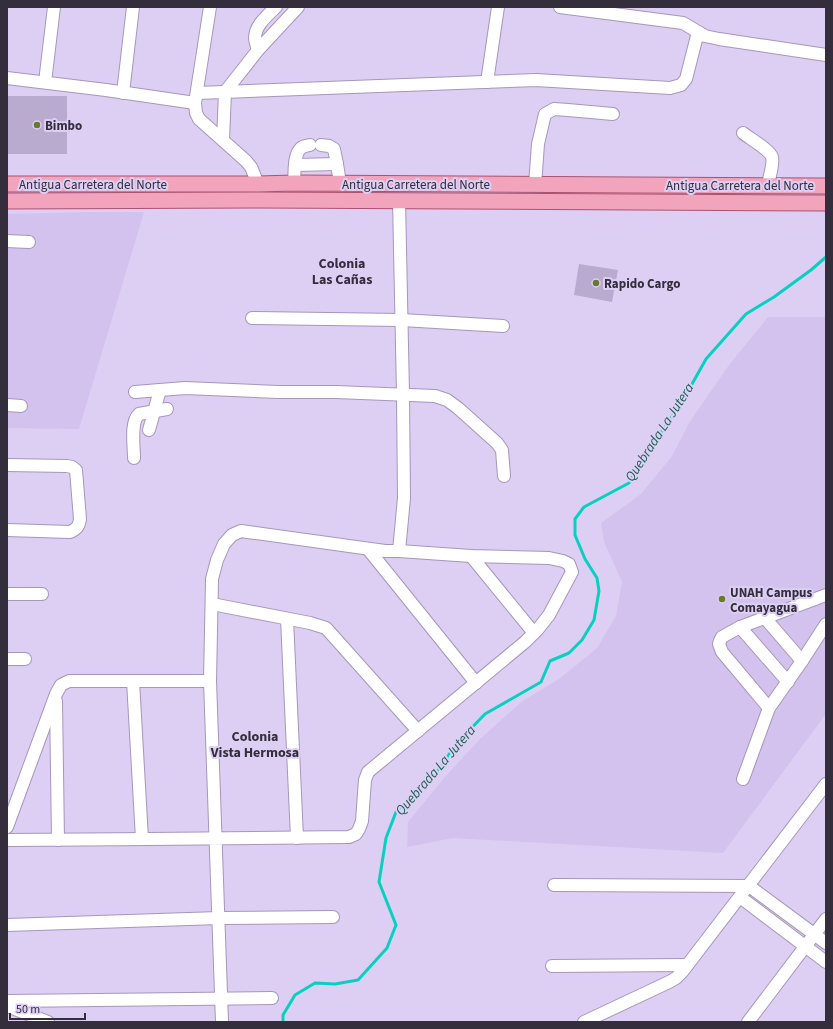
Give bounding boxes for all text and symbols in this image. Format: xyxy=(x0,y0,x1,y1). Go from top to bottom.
place label: Bimbo xyxy=(45,117,82,135)
marker: Bimbo xyxy=(32,120,42,130)
street label: Antigua Carretera del Norte xyxy=(19,176,167,194)
street label: Antigua Carretera del Norte xyxy=(342,176,490,194)
street label: Antigua Carretera del Norte xyxy=(666,177,814,195)
district label: Colonia Las Cañas xyxy=(312,254,372,290)
place label: Rapido Cargo xyxy=(604,275,680,293)
marker: Rapido Cargo xyxy=(591,278,601,288)
water label: Quebrada La Jutera xyxy=(620,379,699,486)
place label: UNAH Campus Comayagua xyxy=(730,584,812,617)
marker: UNAH Campus Comayagua xyxy=(717,594,727,604)
water label: Quebrada La Jutera xyxy=(391,721,481,820)
district label: Colonia Vista Hermosa xyxy=(210,727,299,763)
scale bar xyxy=(10,995,85,1021)
text: 50 m xyxy=(16,1001,40,1018)

